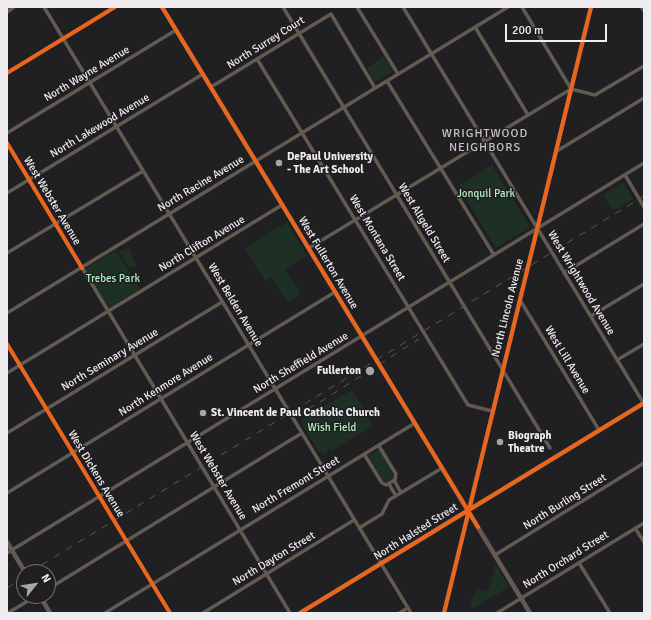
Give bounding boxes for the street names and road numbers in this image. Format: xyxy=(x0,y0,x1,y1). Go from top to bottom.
street label: North Surrey Court xyxy=(225,14,307,72)
street label: North Wayne Avenue xyxy=(42,43,132,105)
street label: North Lakewood Avenue xyxy=(48,91,152,161)
street label: North Racine Avenue xyxy=(155,153,247,215)
street label: West Webster Avenue xyxy=(20,154,84,248)
street label: West Altgeld Street xyxy=(395,181,453,265)
street label: West Montana Street xyxy=(346,193,408,283)
street label: North Clifton Avenue xyxy=(157,213,247,275)
street label: West Fullerton Avenue xyxy=(295,214,361,312)
street label: West Wrightwood Avenue xyxy=(545,228,617,338)
street label: North Lincoln Avenue xyxy=(489,257,527,359)
street label: West Belden Avenue xyxy=(205,261,265,349)
street label: West Lill Avenue xyxy=(541,324,593,396)
street label: North Seminary Avenue xyxy=(59,326,161,394)
street label: North Sheffield Avenue xyxy=(251,329,351,397)
street label: North Kenmore Avenue xyxy=(117,351,215,419)
street label: West Dickens Avenue xyxy=(65,428,127,520)
street label: West Webster Avenue xyxy=(186,429,250,523)
street label: North Fremont Street xyxy=(250,454,342,516)
street label: North Burling Street xyxy=(521,471,609,533)
street label: North Halsted Street xyxy=(371,501,461,563)
street label: North Orchard Street xyxy=(521,528,611,592)
street label: North Dayton Street xyxy=(230,529,318,589)

